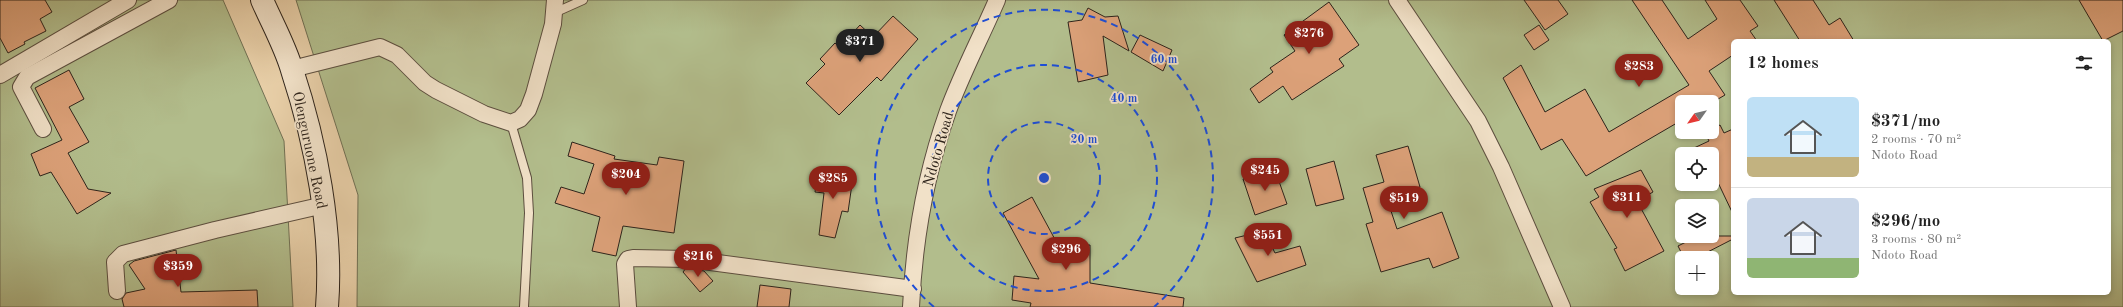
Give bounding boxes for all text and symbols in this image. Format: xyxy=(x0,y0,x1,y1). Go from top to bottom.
pin: $276 xyxy=(1285,21,1333,55)
text: $276 xyxy=(1294,27,1324,40)
pin: $371 xyxy=(836,29,884,63)
text: $371 xyxy=(845,35,875,48)
icon: filters xyxy=(2073,52,2095,74)
text: 60 m xyxy=(1151,54,1178,66)
pin: $283 xyxy=(1615,54,1663,88)
text: 12 homes xyxy=(1747,55,1819,72)
text: $283 xyxy=(1624,60,1654,73)
street label: Olenguruone Road xyxy=(289,90,328,211)
text: 40 m xyxy=(1111,93,1138,105)
north arrow xyxy=(1675,95,1719,139)
map controls xyxy=(1675,95,1719,295)
street label: Ndoto Road xyxy=(922,110,957,189)
icon: home xyxy=(1779,113,1827,161)
text: $371/mo xyxy=(1871,113,1940,130)
text: 2 rooms · 70 m² xyxy=(1871,133,1961,146)
text: 20 m xyxy=(1071,134,1098,146)
button: locate xyxy=(1675,147,1719,191)
text: Ndoto Road xyxy=(1871,149,1938,162)
pin: $245 xyxy=(1241,158,1289,192)
pin: $204 xyxy=(602,162,650,196)
text: $245 xyxy=(1250,164,1280,177)
pin: $285 xyxy=(809,166,857,200)
text: $204 xyxy=(611,168,641,181)
centre of rings xyxy=(1037,171,1051,185)
text: $285 xyxy=(818,172,848,185)
pin: $311 xyxy=(1603,185,1651,219)
pin: $519 xyxy=(1380,186,1428,220)
text: $311 xyxy=(1612,191,1642,204)
text: $519 xyxy=(1389,192,1419,205)
button: layers xyxy=(1675,199,1719,243)
text: $296/mo xyxy=(1871,213,1940,230)
icon: home xyxy=(1779,214,1827,262)
pin: $551 xyxy=(1244,223,1292,257)
text: $551 xyxy=(1253,229,1283,242)
text: 3 rooms · 80 m² xyxy=(1871,233,1961,246)
pin: $296 xyxy=(1042,237,1090,271)
text: $296 xyxy=(1051,243,1081,256)
pin: $216 xyxy=(674,244,722,278)
text: Ndoto Road xyxy=(1871,249,1938,262)
text: $216 xyxy=(683,250,713,263)
button: + xyxy=(1675,251,1719,295)
pin: $359 xyxy=(154,254,202,288)
text: $359 xyxy=(163,260,193,273)

